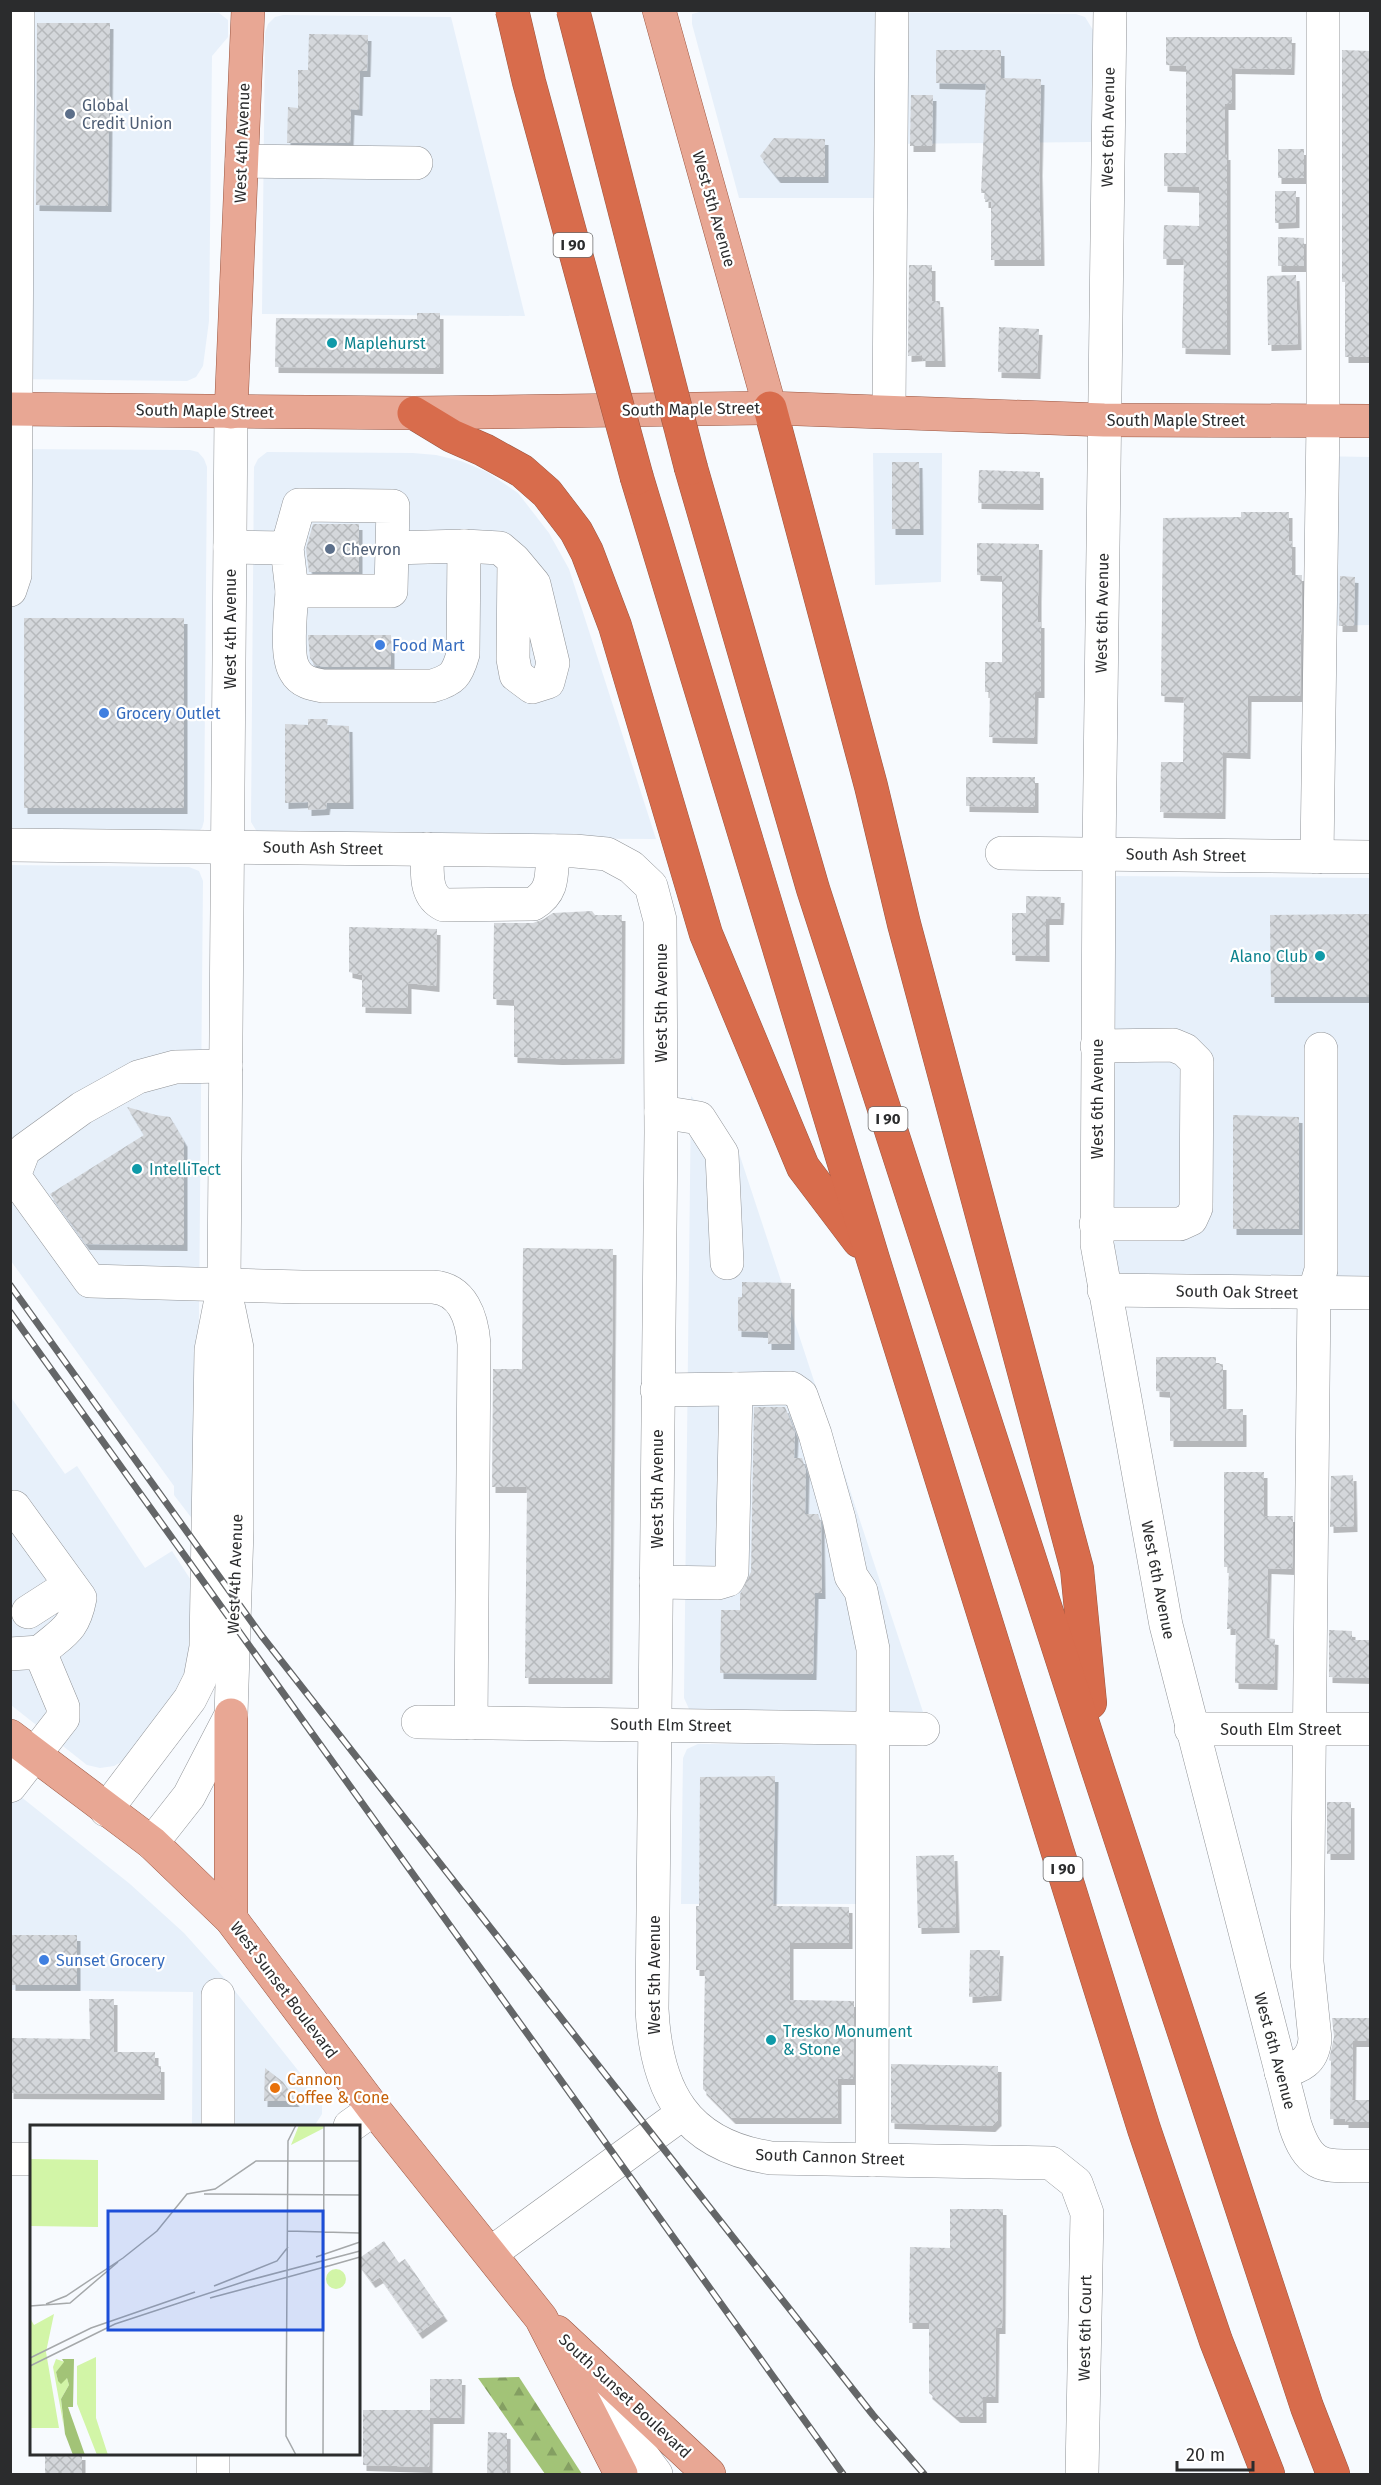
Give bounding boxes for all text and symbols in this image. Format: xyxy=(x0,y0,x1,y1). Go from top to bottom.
street label: West 6th Avenue xyxy=(1097,67,1119,187)
street label: West 4th Avenue xyxy=(230,83,254,203)
place label: Global Credit Union xyxy=(82,96,172,133)
marker: Global Credit Union xyxy=(63,107,77,121)
street label: West 5th Avenue xyxy=(688,149,740,269)
road number: I 90 xyxy=(554,233,592,257)
place label: Maplehurst xyxy=(344,334,426,353)
marker: Maplehurst xyxy=(325,336,339,350)
street label: South Maple Street xyxy=(622,398,761,420)
street label: South Maple Street xyxy=(136,400,275,422)
street label: South Maple Street xyxy=(1107,411,1245,430)
place label: Chevron xyxy=(342,540,401,559)
marker: Chevron xyxy=(323,542,337,556)
street label: West 6th Avenue xyxy=(1091,553,1113,673)
street label: West 4th Avenue xyxy=(221,569,240,689)
place label: Food Mart xyxy=(392,636,465,655)
marker: Food Mart xyxy=(373,638,387,652)
place label: Grocery Outlet xyxy=(116,704,221,723)
marker: Grocery Outlet xyxy=(97,706,111,720)
street label: South Ash Street xyxy=(263,837,384,859)
street label: South Ash Street xyxy=(1126,844,1247,866)
street label: West 5th Avenue xyxy=(652,943,671,1063)
place label: Alano Club xyxy=(1230,947,1308,966)
marker: Alano Club xyxy=(1313,949,1327,963)
street label: West 6th Avenue xyxy=(1088,1039,1107,1159)
road number: I 90 xyxy=(868,1107,908,1131)
place label: IntelliTect xyxy=(149,1160,221,1179)
marker: IntelliTect xyxy=(130,1162,144,1176)
street label: South Oak Street xyxy=(1176,1281,1298,1303)
street label: West 5th Avenue xyxy=(648,1429,667,1549)
street label: West 4th Avenue xyxy=(223,1514,247,1634)
street label: West 6th Avenue xyxy=(1137,1519,1179,1641)
street label: South Elm Street xyxy=(610,1714,732,1736)
street label: South Elm Street xyxy=(1220,1720,1342,1739)
road number: I 90 xyxy=(1044,1857,1082,1881)
street label: West 5th Avenue xyxy=(645,1915,664,2035)
street label: West Sunset Boulevard xyxy=(226,1918,342,2062)
place label: Sunset Grocery xyxy=(56,1951,165,1970)
marker: Sunset Grocery xyxy=(37,1953,51,1967)
street label: West 6th Avenue xyxy=(1250,1990,1300,2112)
place label: Tresko Monument & Stone xyxy=(783,2022,913,2059)
marker: Tresko Monument & Stone xyxy=(764,2033,778,2047)
place label: Cannon Coffee & Cone xyxy=(287,2070,389,2107)
marker: Cannon Coffee & Cone xyxy=(268,2081,282,2095)
inset map xyxy=(30,2125,360,2455)
street label: South Cannon Street xyxy=(755,2145,905,2169)
street label: West 6th Court xyxy=(1075,2274,1095,2381)
street label: South Sunset Boulevard xyxy=(555,2330,695,2462)
scale bar xyxy=(1177,2434,1254,2472)
text: 20 m xyxy=(1186,2444,1225,2466)

